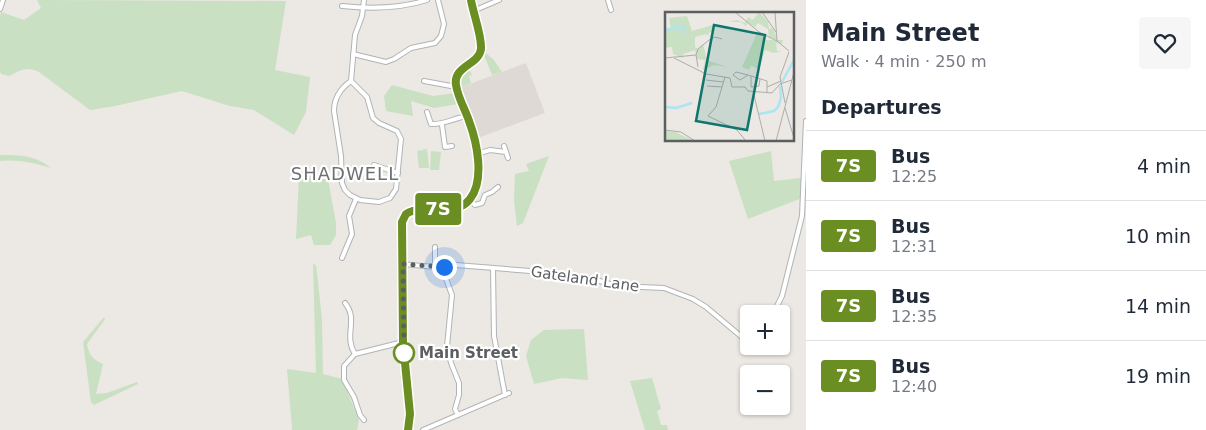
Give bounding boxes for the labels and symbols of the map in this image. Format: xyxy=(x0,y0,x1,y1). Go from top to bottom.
inset map xyxy=(665,12,794,141)
district label: SHADWELL xyxy=(291,163,399,184)
line badge: 7S xyxy=(416,193,460,225)
your location xyxy=(432,255,457,280)
street label: Gateland Lane xyxy=(530,262,640,296)
marker: Main Street xyxy=(393,342,415,364)
place label: Main Street xyxy=(419,344,518,362)

